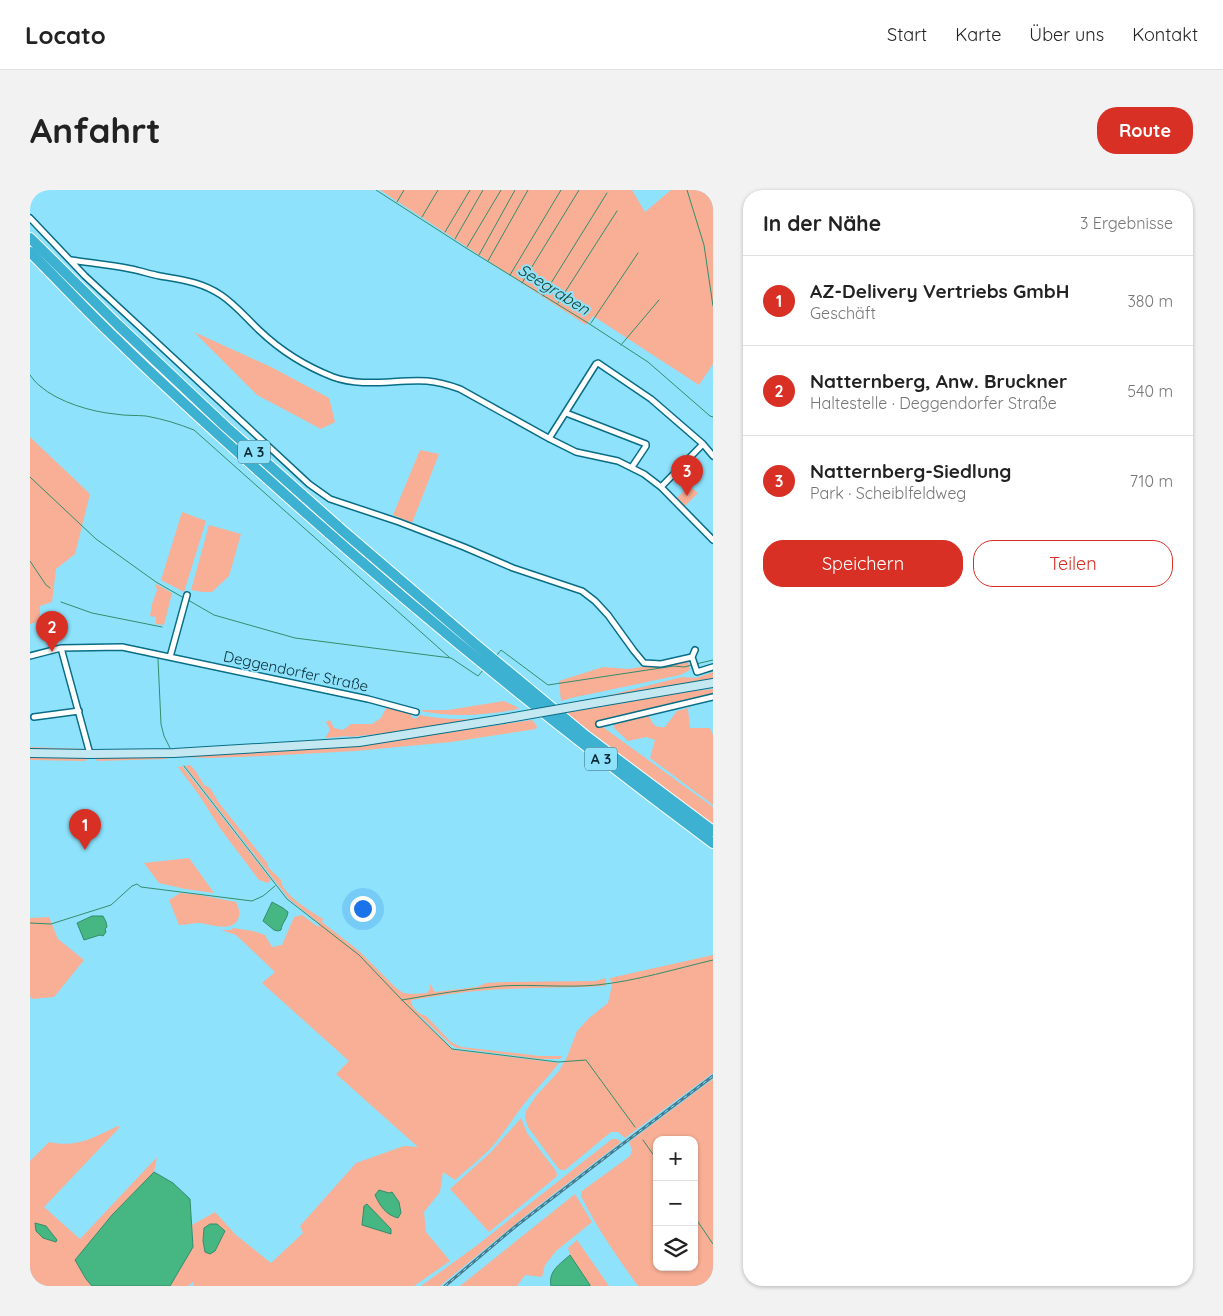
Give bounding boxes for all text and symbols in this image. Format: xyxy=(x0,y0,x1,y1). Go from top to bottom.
text: Locato xyxy=(25,20,106,50)
text: Start xyxy=(887,23,927,46)
text: Karte xyxy=(955,23,1001,46)
text: Über uns xyxy=(1029,23,1104,46)
text: Kontakt xyxy=(1132,23,1198,46)
button: Route xyxy=(1097,107,1193,154)
text: Anfahrt xyxy=(30,108,161,152)
text: In der Nähe xyxy=(763,210,881,236)
text: 3 Ergebnisse xyxy=(1080,213,1173,233)
water label: Seegraben xyxy=(515,259,594,319)
text: AZ-Delivery Vertriebs GmbH xyxy=(810,279,1069,303)
text: 1 xyxy=(776,291,782,311)
text: 380 m xyxy=(1127,291,1173,311)
text: Geschäft xyxy=(810,303,876,323)
text: Natternberg, Anw. Bruckner xyxy=(810,369,1067,393)
text: 2 xyxy=(774,381,784,401)
text: 540 m xyxy=(1127,381,1173,401)
text: Haltestelle · Deggendorfer Straße xyxy=(810,393,1057,413)
road number: A 3 xyxy=(238,440,270,464)
pin: 3 xyxy=(671,455,703,496)
text: Natternberg-Siedlung xyxy=(810,459,1011,483)
text: 3 xyxy=(775,471,783,491)
text: 710 m xyxy=(1130,471,1173,491)
text: Park · Scheiblfeldweg xyxy=(810,483,966,503)
button: Speichern xyxy=(763,540,963,587)
button: Teilen xyxy=(973,540,1173,587)
pin: 2 xyxy=(36,611,68,652)
street label: Deggendorfer Straße xyxy=(222,646,370,696)
road number: A 3 xyxy=(585,748,617,770)
pin: 1 xyxy=(69,809,101,850)
your location xyxy=(350,896,376,922)
map controls xyxy=(653,1136,698,1271)
button: + xyxy=(653,1136,698,1181)
button: − xyxy=(653,1181,698,1226)
button: layers xyxy=(653,1226,698,1271)

